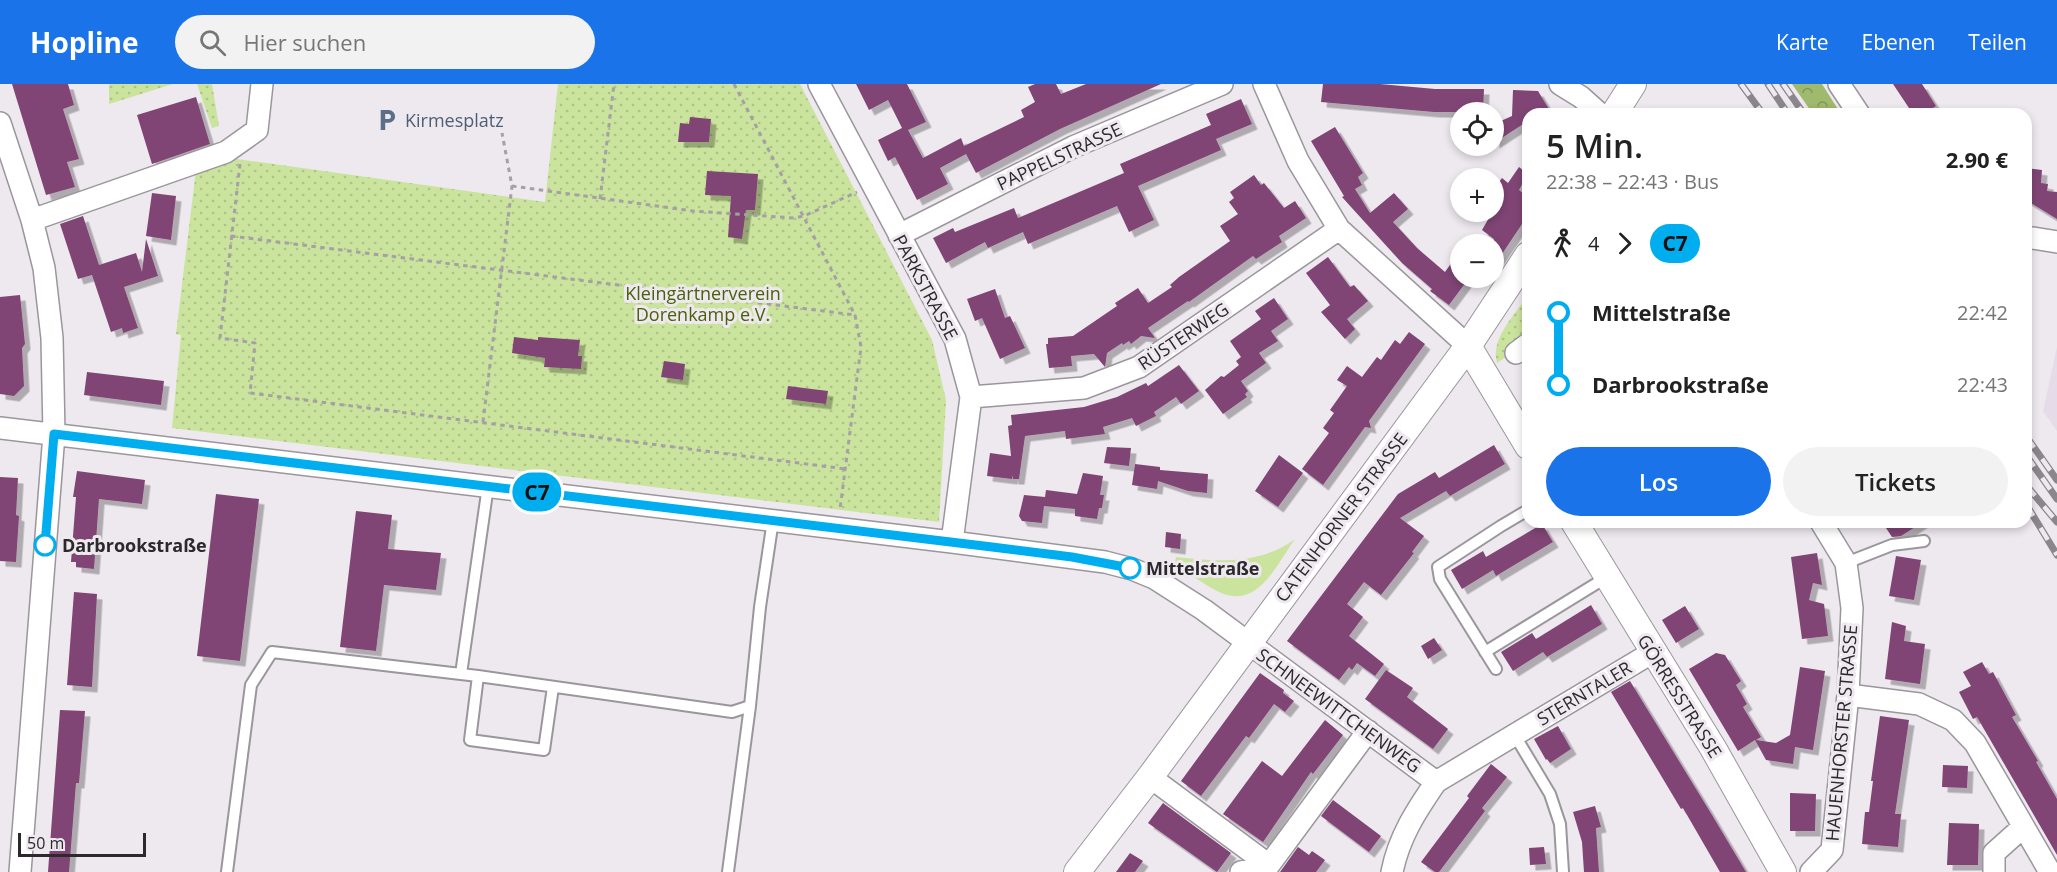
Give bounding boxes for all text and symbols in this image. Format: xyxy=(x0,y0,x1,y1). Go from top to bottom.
search box xyxy=(175,15,595,69)
text: Hopline xyxy=(30,23,139,61)
icon: search xyxy=(196,26,229,59)
text: Hier suchen xyxy=(244,27,366,57)
text: Karte xyxy=(1776,28,1829,56)
text: Ebenen xyxy=(1862,28,1935,56)
text: Teilen xyxy=(1968,28,2027,56)
map controls xyxy=(1450,102,1504,288)
button: locate xyxy=(1450,102,1504,156)
parking icon: Kirmesplatz xyxy=(374,107,400,133)
place label: Kirmesplatz xyxy=(405,108,504,132)
street label: PAPPELSTRASSE xyxy=(993,117,1125,195)
text: 5 Min. xyxy=(1546,123,1643,168)
text: 2.90 € xyxy=(1946,144,2008,174)
button: + xyxy=(1450,168,1504,222)
text: 22:38 – 22:43 · Bus xyxy=(1546,168,1719,195)
icon: walk xyxy=(1546,227,1579,260)
icon: forward xyxy=(1608,227,1641,260)
text: C7 xyxy=(1662,229,1688,257)
street label: PARKSTRASSE xyxy=(888,230,964,344)
text: 4 xyxy=(1588,230,1599,257)
button: − xyxy=(1450,234,1504,288)
park label: Kleingärtnerverein Dorenkamp e.V. xyxy=(625,281,781,326)
street label: RÜSTERWEG xyxy=(1133,297,1233,375)
text: Mittelstraße xyxy=(1592,297,1731,327)
text: 22:42 xyxy=(1957,299,2008,326)
text: Darbrookstraße xyxy=(1592,369,1769,399)
text: 22:43 xyxy=(1957,371,2008,398)
street label: CATENHORNER STRASSE xyxy=(1269,428,1413,606)
button: Los xyxy=(1546,447,1771,516)
button: Tickets xyxy=(1783,447,2008,516)
line badge: C7 xyxy=(510,472,564,512)
text: C7 xyxy=(524,478,550,506)
place label: Darbrookstraße xyxy=(62,533,207,557)
marker: Darbrookstraße xyxy=(34,534,56,556)
place label: Mittelstraße xyxy=(1146,556,1259,580)
marker: Mittelstraße xyxy=(1119,557,1141,579)
street label: HAUENHORSTER STRASSE xyxy=(1820,624,1862,842)
street label: GÖRRESSTRASSE xyxy=(1632,630,1728,762)
street label: SCHNEEWITTCHENWEG xyxy=(1252,642,1426,778)
street label: STERNTALER xyxy=(1532,655,1636,731)
scale bar xyxy=(18,830,146,858)
text: 50 m xyxy=(27,832,64,854)

